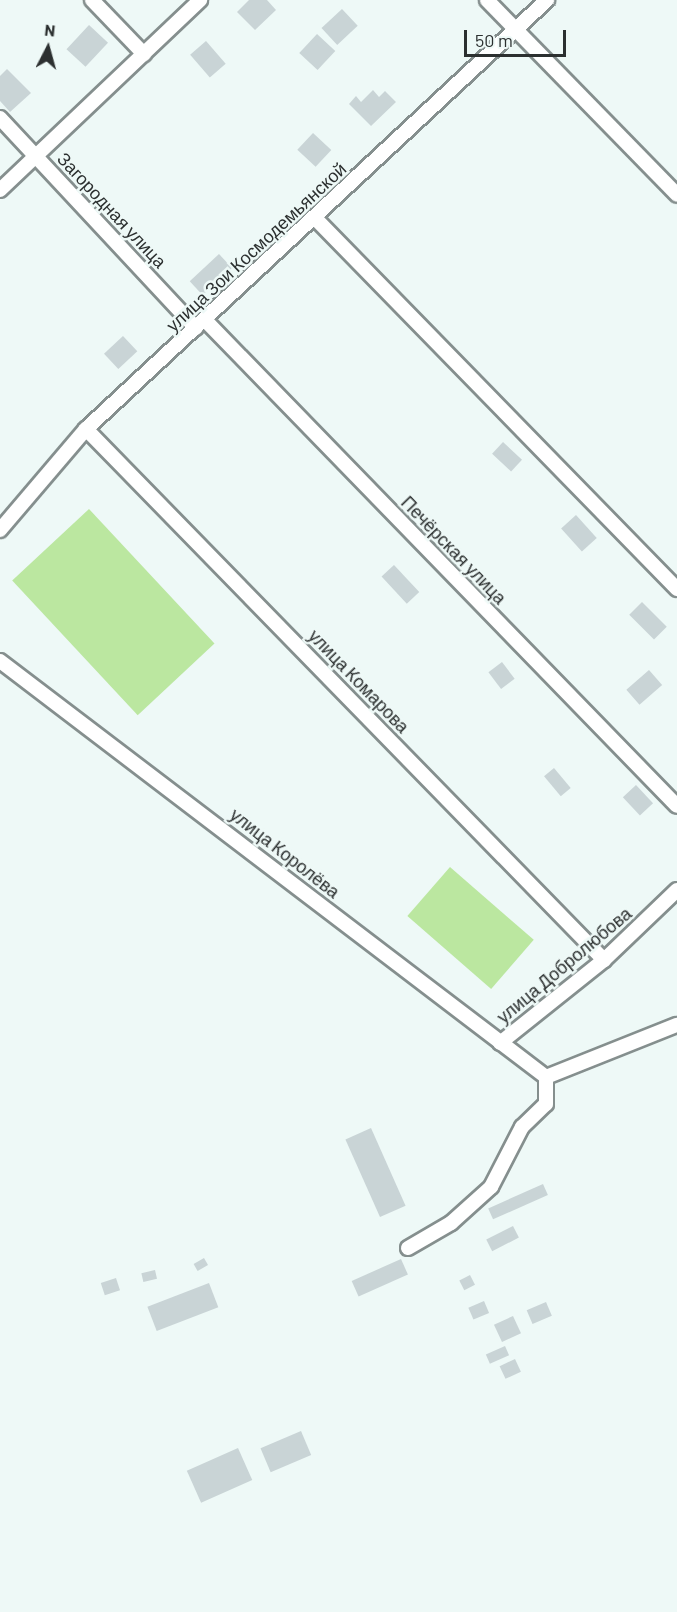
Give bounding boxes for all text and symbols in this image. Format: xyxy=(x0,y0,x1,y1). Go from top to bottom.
north arrow xyxy=(18,18,78,78)
scale bar xyxy=(467,18,569,56)
text: N xyxy=(44,20,56,40)
text: 50 m xyxy=(475,29,513,51)
street label: Загородная улица xyxy=(53,148,171,272)
street label: улица Зои Космодемьянской xyxy=(162,158,350,336)
street label: Печёрская улица xyxy=(397,491,511,609)
street label: улица Комарова xyxy=(304,625,414,737)
street label: улица Королёва xyxy=(226,804,344,902)
street label: улица Добролюбова xyxy=(492,902,636,1028)

